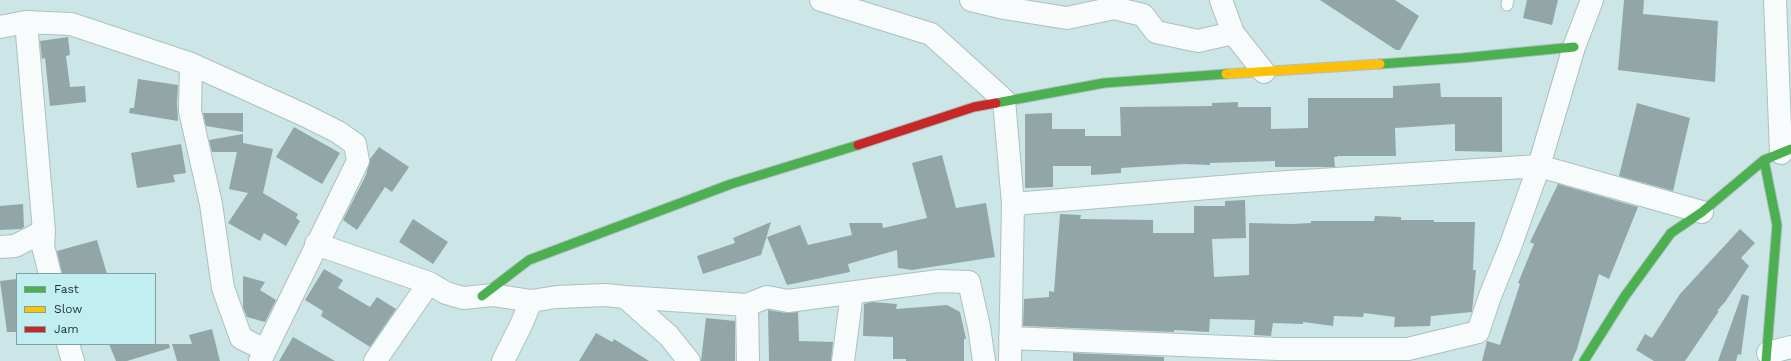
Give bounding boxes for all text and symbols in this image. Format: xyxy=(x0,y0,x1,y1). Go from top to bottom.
legend xyxy=(16,273,156,345)
text: Fast xyxy=(54,282,79,296)
text: Slow xyxy=(54,302,82,316)
text: Jam xyxy=(54,322,79,336)

